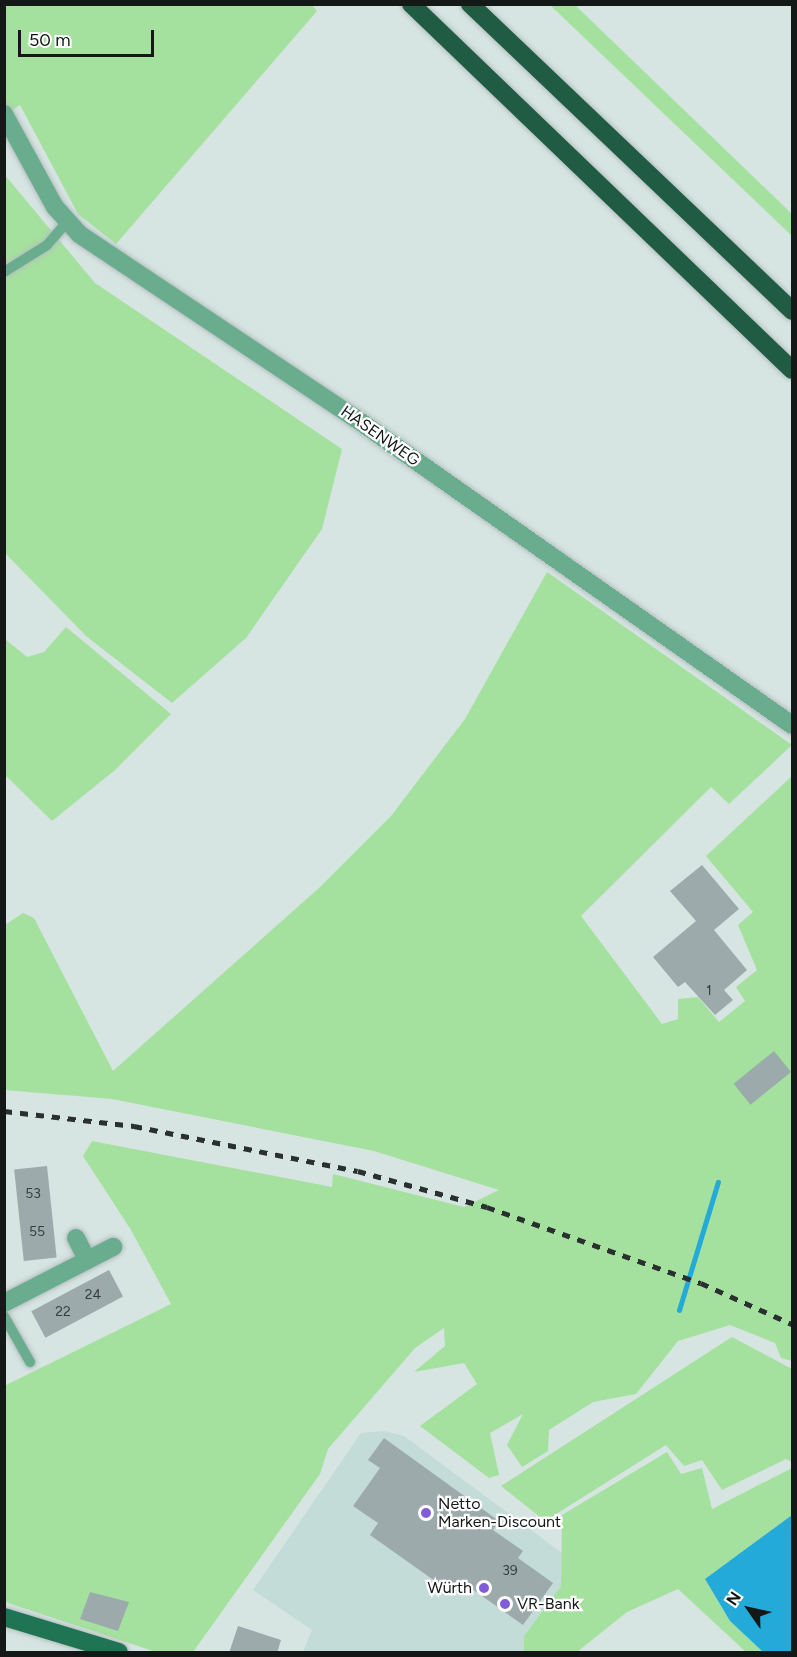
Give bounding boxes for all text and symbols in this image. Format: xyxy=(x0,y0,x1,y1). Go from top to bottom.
scale bar xyxy=(21,18,158,56)
text: 50 m xyxy=(29,29,71,51)
street label: HASENWEG xyxy=(337,402,423,470)
house number: 1 xyxy=(706,983,712,999)
house number: 53 xyxy=(25,1186,41,1202)
house number: 55 xyxy=(29,1224,45,1240)
house number: 24 xyxy=(85,1287,101,1303)
house number: 22 xyxy=(55,1304,71,1320)
place label: Netto Marken-Discount xyxy=(438,1494,561,1532)
marker: Netto Marken-Discount xyxy=(419,1506,433,1520)
house number: 39 xyxy=(502,1563,518,1579)
place label: Würth xyxy=(427,1578,472,1598)
north arrow xyxy=(719,1579,779,1639)
marker: Würth xyxy=(477,1581,491,1595)
text: N xyxy=(722,1588,745,1609)
place label: VR-Bank xyxy=(517,1594,579,1614)
marker: VR-Bank xyxy=(498,1597,512,1611)

